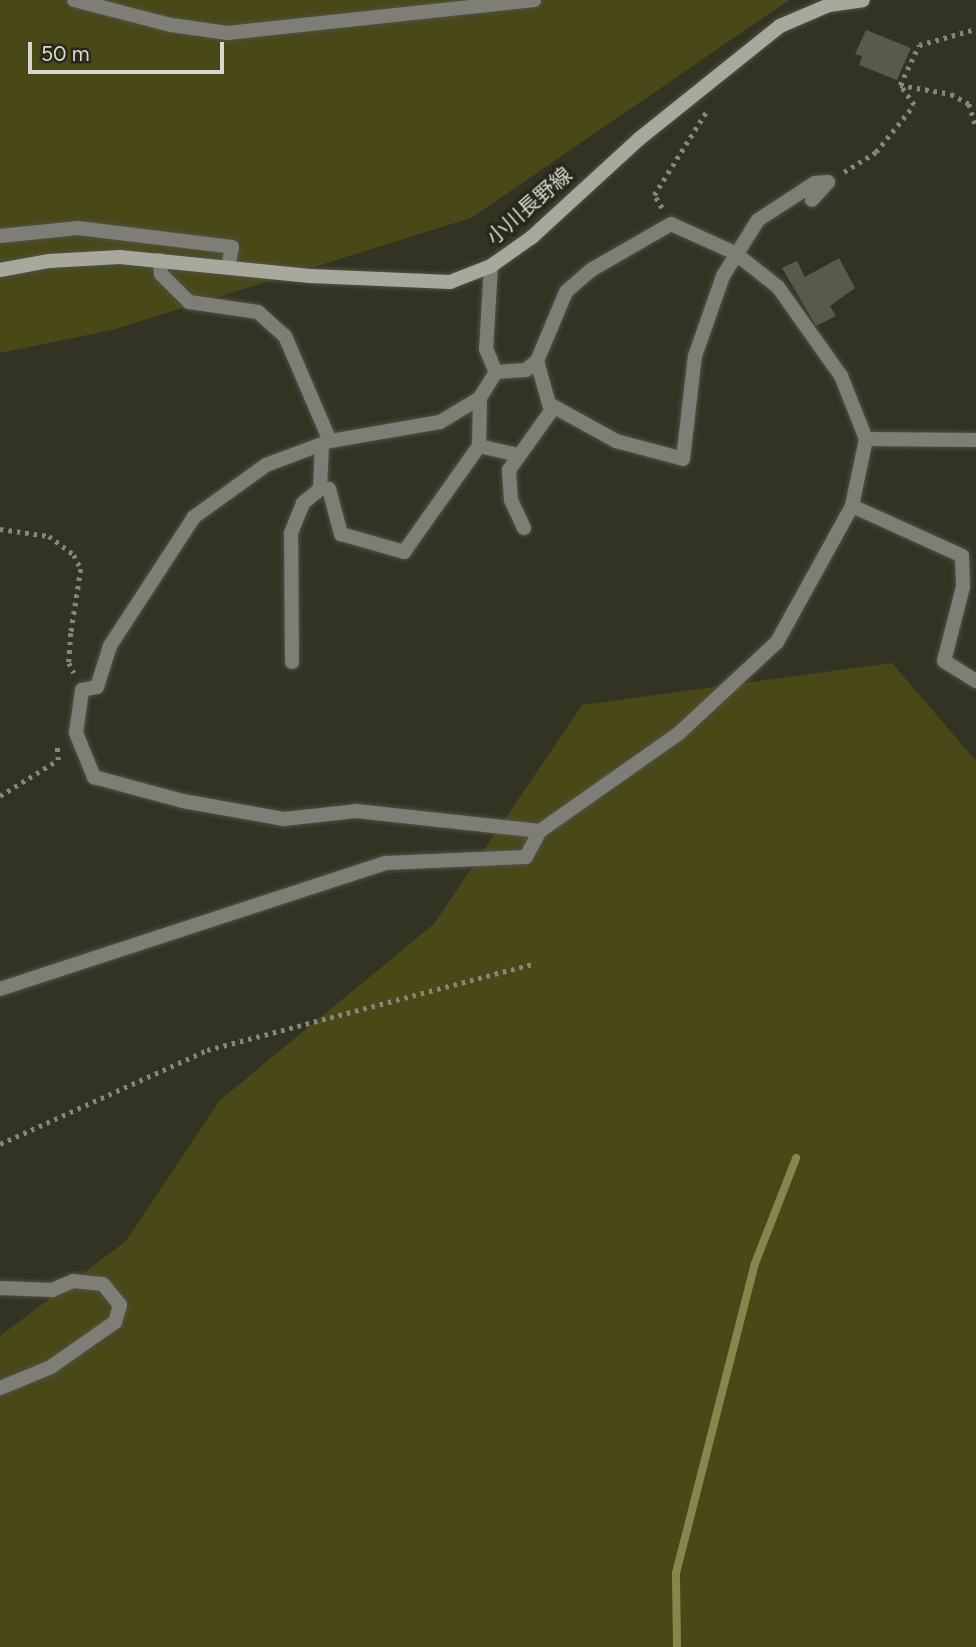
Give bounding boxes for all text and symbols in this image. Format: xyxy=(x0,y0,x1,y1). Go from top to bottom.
scale bar xyxy=(32,28,228,72)
text: 50 m xyxy=(41,41,90,66)
street label: 小川長野線 xyxy=(481,162,577,250)

